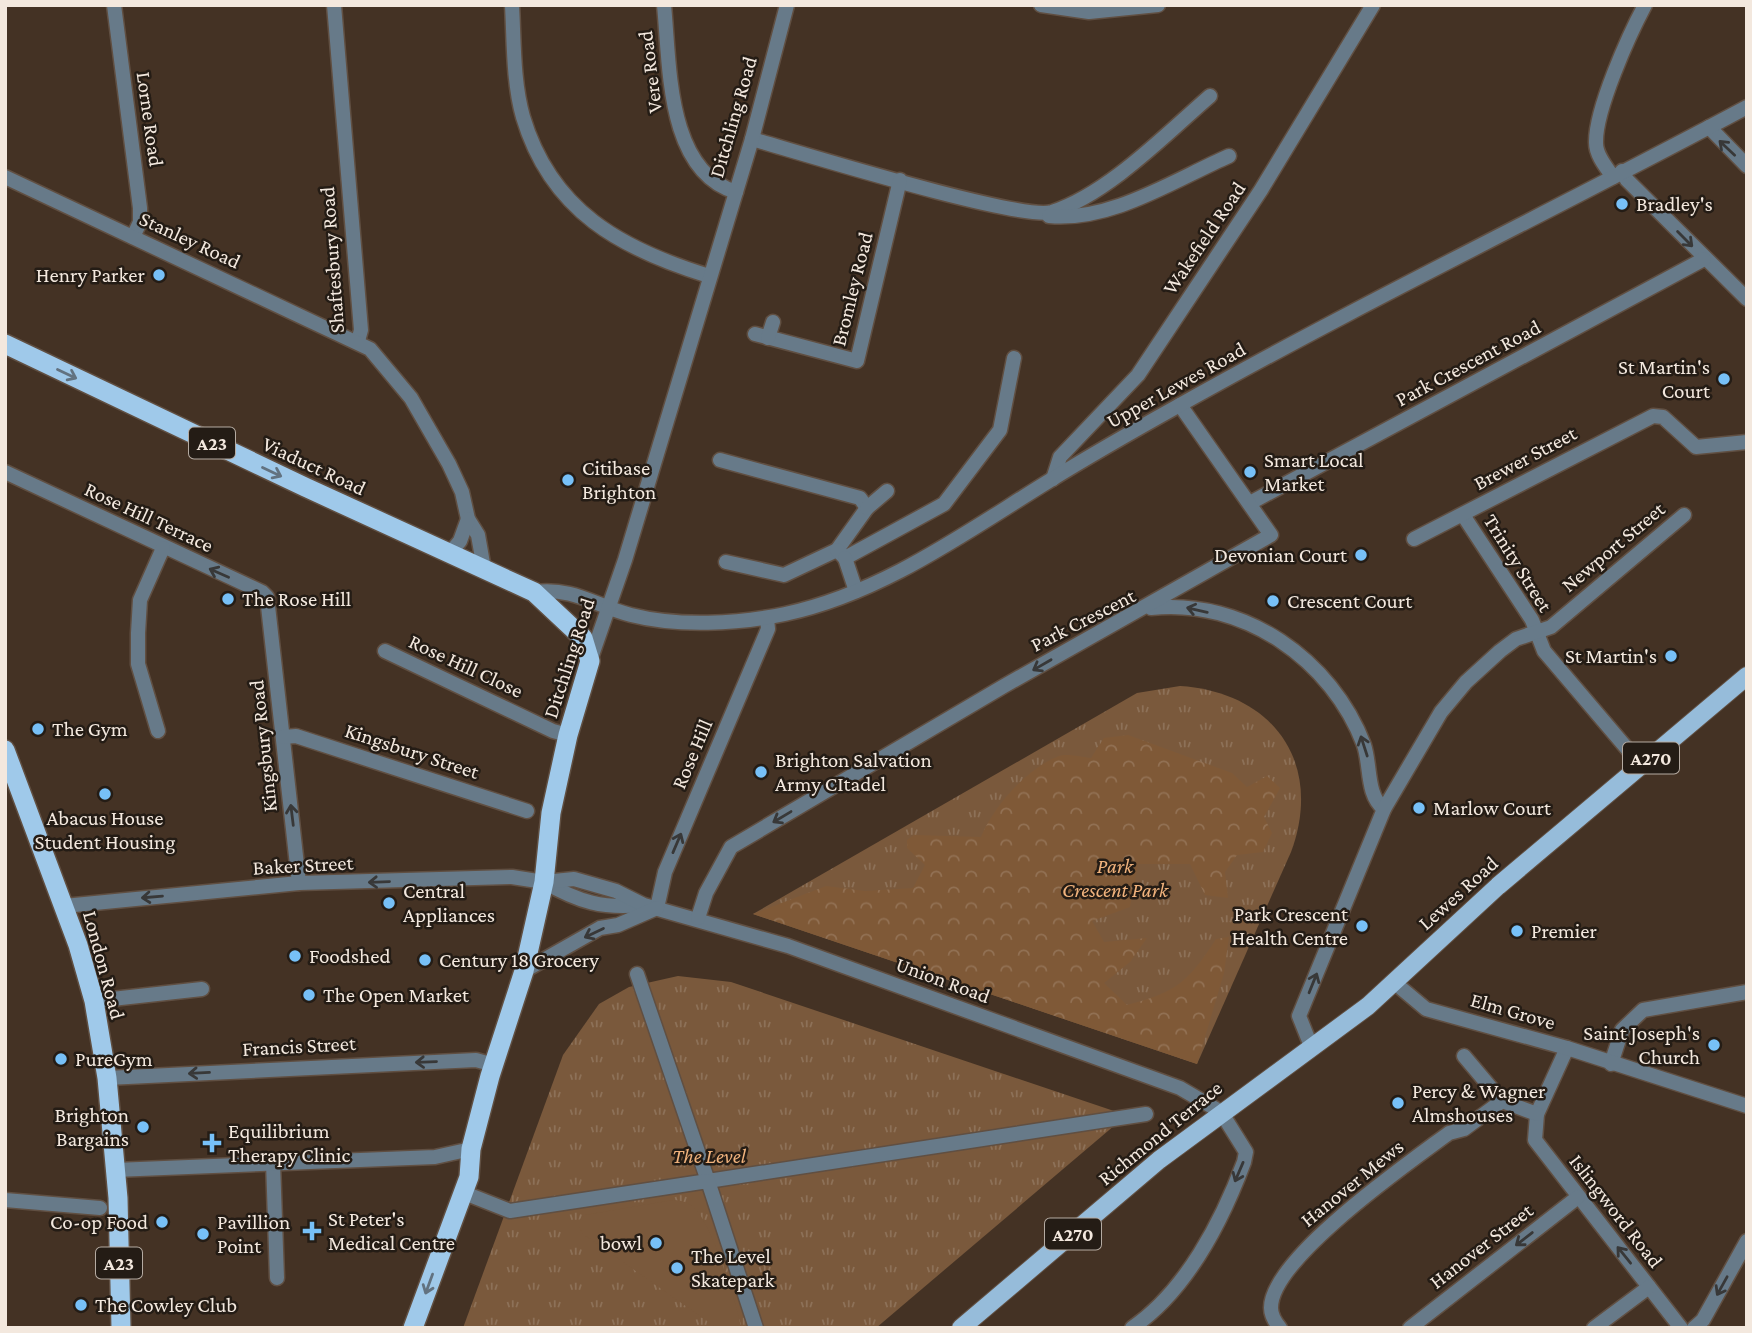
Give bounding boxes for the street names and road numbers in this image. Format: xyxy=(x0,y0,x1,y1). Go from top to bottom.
street label: Vere Road xyxy=(633,29,667,115)
street label: Ditchling Road xyxy=(704,54,762,180)
street label: Lorne Road xyxy=(131,70,169,168)
street label: Wakefield Road xyxy=(1158,177,1250,299)
street label: Shaftesbury Road xyxy=(315,186,349,334)
street label: Stanley Road xyxy=(136,206,244,274)
street label: Bromley Road xyxy=(826,229,878,349)
street label: Park Crescent Road xyxy=(1391,315,1545,411)
street label: Upper Lewes Road xyxy=(1102,337,1250,433)
street label: Brewer Street xyxy=(1470,420,1581,495)
road number: A23 xyxy=(189,428,235,458)
street label: Viaduct Road xyxy=(259,432,369,500)
street label: Rose Hill Terrace xyxy=(81,477,217,557)
street label: Newport Street xyxy=(1557,496,1670,597)
street label: Trinity Street xyxy=(1478,510,1558,617)
street label: Park Crescent xyxy=(1027,583,1140,657)
street label: Ditchling Road xyxy=(538,595,600,721)
street label: Rose Hill Close xyxy=(405,629,527,703)
street label: Kingsbury Road xyxy=(244,679,282,813)
street label: Rose Hill xyxy=(667,715,717,793)
street label: Kingsbury Street xyxy=(342,718,483,784)
road number: A270 xyxy=(1623,743,1679,774)
street label: Baker Street xyxy=(252,850,355,880)
street label: Lewes Road xyxy=(1413,851,1503,935)
street label: London Road xyxy=(78,908,130,1022)
street label: Union Road xyxy=(893,952,993,1008)
street label: Elm Grove xyxy=(1468,987,1558,1035)
street label: Francis Street xyxy=(242,1031,358,1061)
street label: Richmond Terrace xyxy=(1093,1076,1227,1190)
street label: Hanover Mews xyxy=(1296,1134,1408,1232)
street label: Islingword Road xyxy=(1564,1150,1668,1272)
street label: Hanover Street xyxy=(1425,1198,1538,1294)
road number: A270 xyxy=(1045,1218,1101,1250)
road number: A23 xyxy=(96,1247,142,1278)

